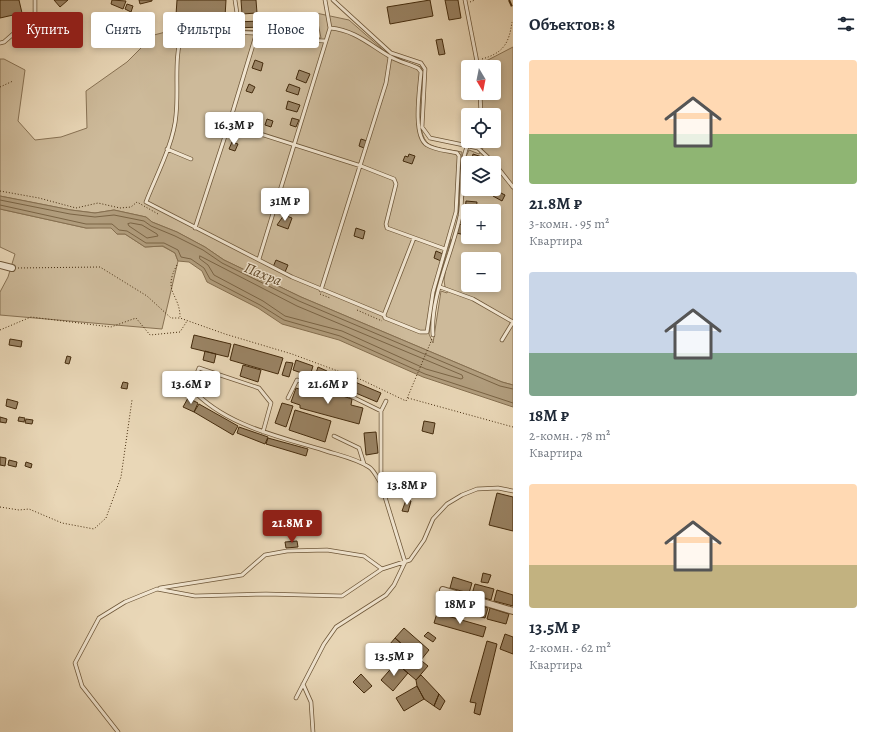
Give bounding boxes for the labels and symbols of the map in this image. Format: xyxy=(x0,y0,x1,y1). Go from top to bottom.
north arrow xyxy=(461,60,501,100)
pin: 16.3M ₽ xyxy=(197,112,271,146)
pin: 31M ₽ xyxy=(257,188,313,222)
water label: Пахра xyxy=(241,257,285,291)
pin: 13.6M ₽ xyxy=(154,371,228,405)
pin: 21.6M ₽ xyxy=(291,371,365,405)
pin: 13.8M ₽ xyxy=(370,472,444,506)
pin: 21.8M ₽ xyxy=(255,510,329,544)
pin: 18M ₽ xyxy=(432,591,488,625)
pin: 13.5M ₽ xyxy=(357,643,431,677)

